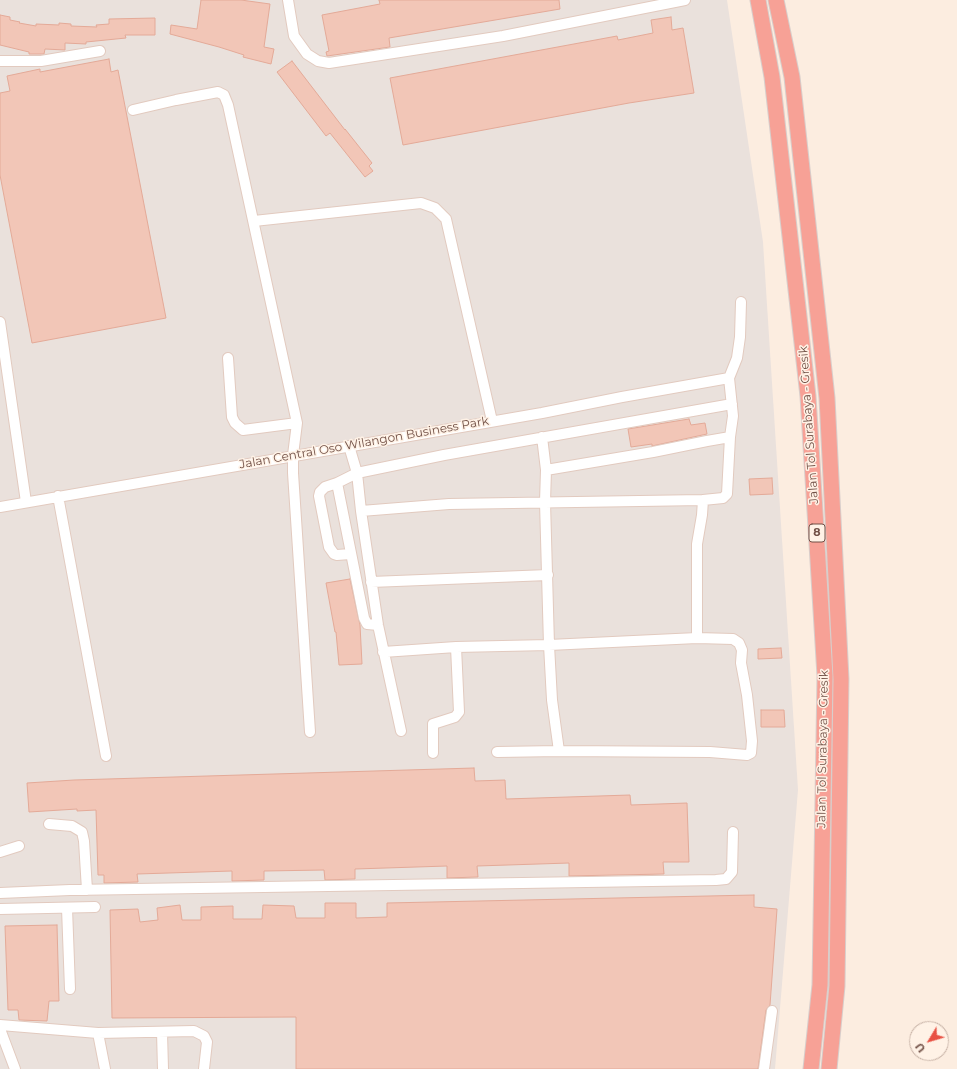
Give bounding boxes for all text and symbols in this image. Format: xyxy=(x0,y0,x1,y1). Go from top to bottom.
street label: Jalan Tol Surabaya - Gresik xyxy=(796,346,822,504)
street label: Jalan Central Oso Wilangon Business Park xyxy=(238,414,490,472)
road number: 8 xyxy=(809,524,825,542)
street label: Jalan Tol Surabaya - Gresik xyxy=(814,670,832,828)
north arrow xyxy=(909,1021,949,1061)
text: U xyxy=(912,1040,929,1056)

